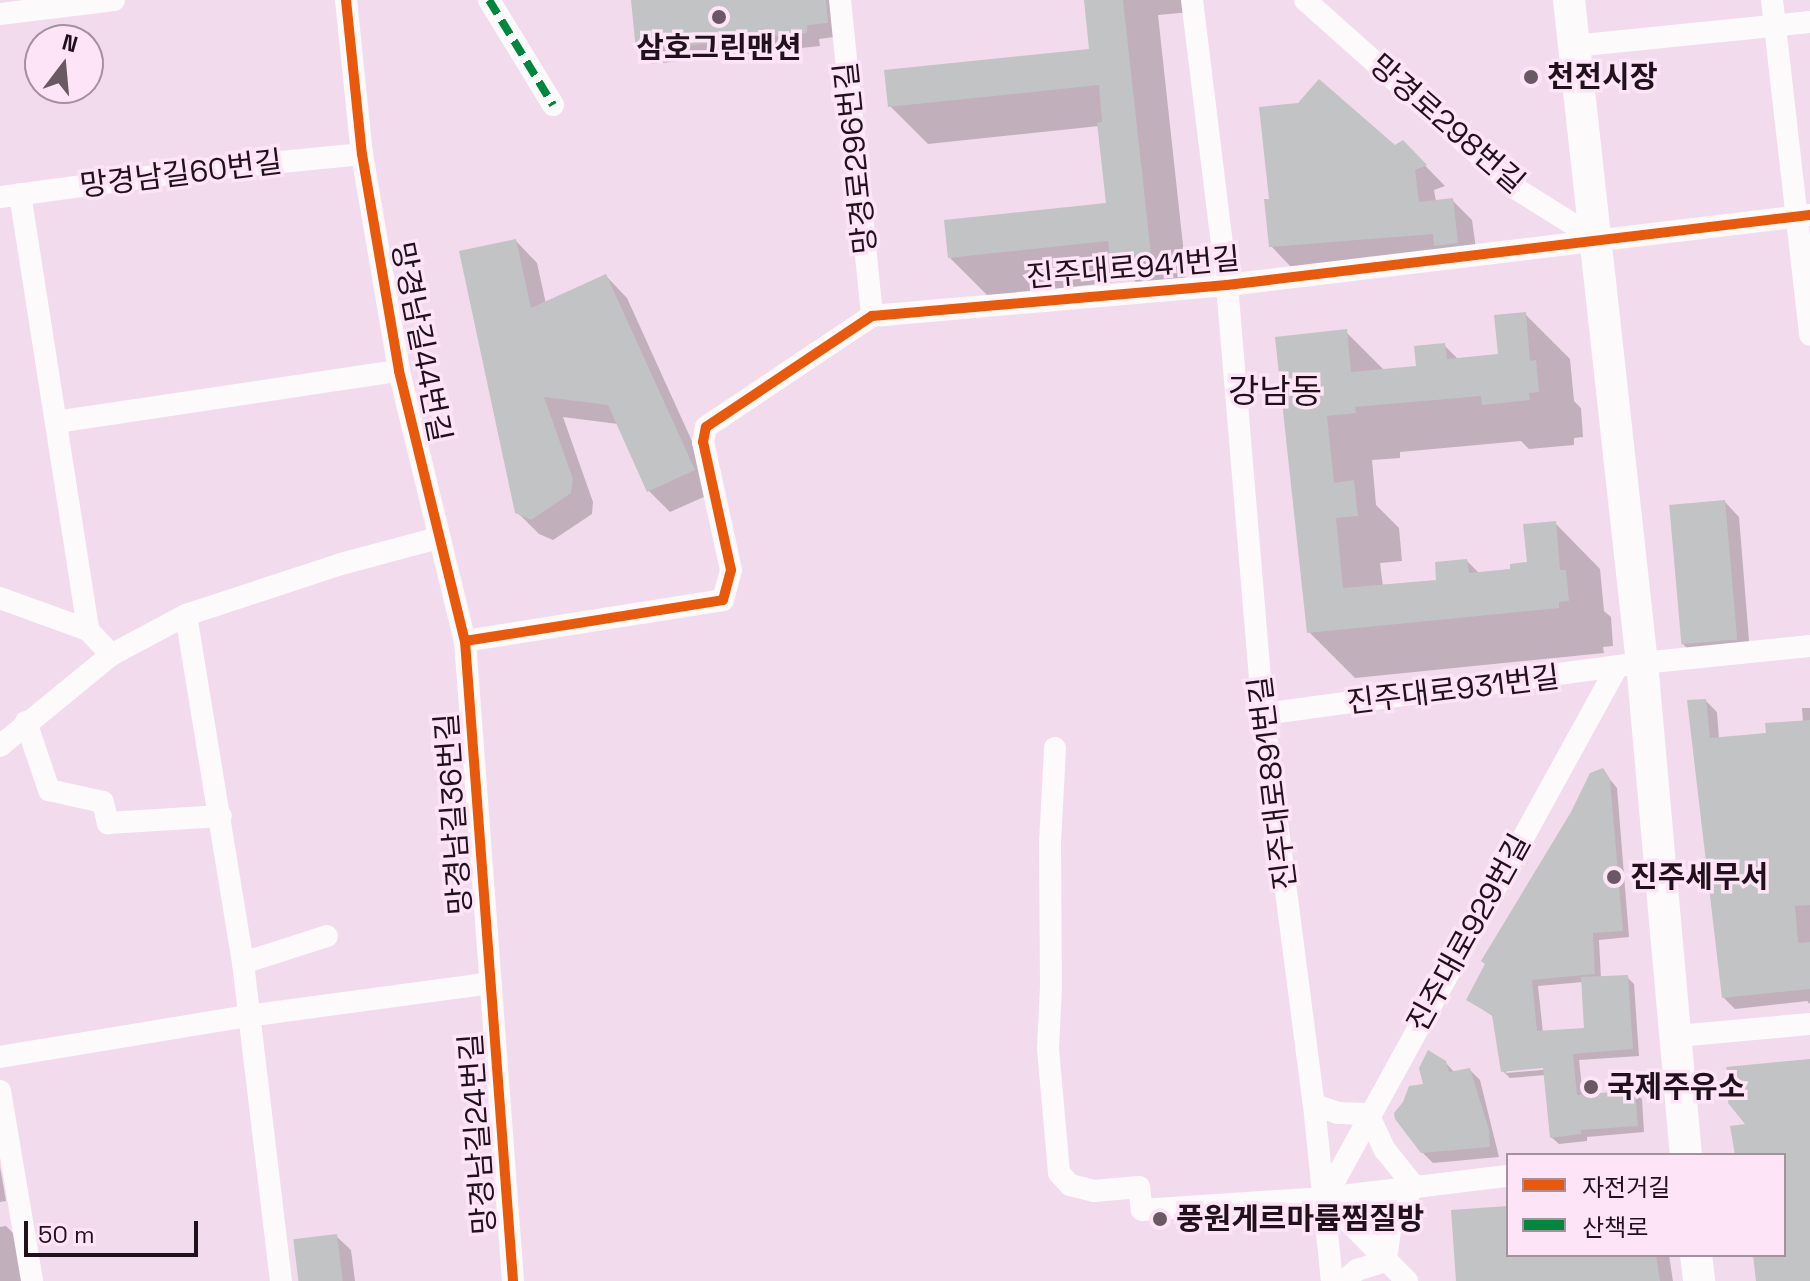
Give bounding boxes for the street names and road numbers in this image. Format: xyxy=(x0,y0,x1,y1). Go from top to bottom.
street label: 망경로298번길 xyxy=(1362,47,1532,201)
street label: 망경로296번길 xyxy=(828,60,884,256)
street label: 망경남길60번길 xyxy=(78,144,284,204)
street label: 망경남길44번길 xyxy=(384,239,458,445)
street label: 진주대로941번길 xyxy=(1025,241,1241,295)
street label: 진주대로931번길 xyxy=(1345,659,1561,721)
street label: 진주대로891번길 xyxy=(1242,674,1304,892)
street label: 망경남길36번길 xyxy=(429,712,479,916)
street label: 진주대로929번길 xyxy=(1400,828,1538,1038)
street label: 망경남길24번길 xyxy=(453,1032,503,1236)

